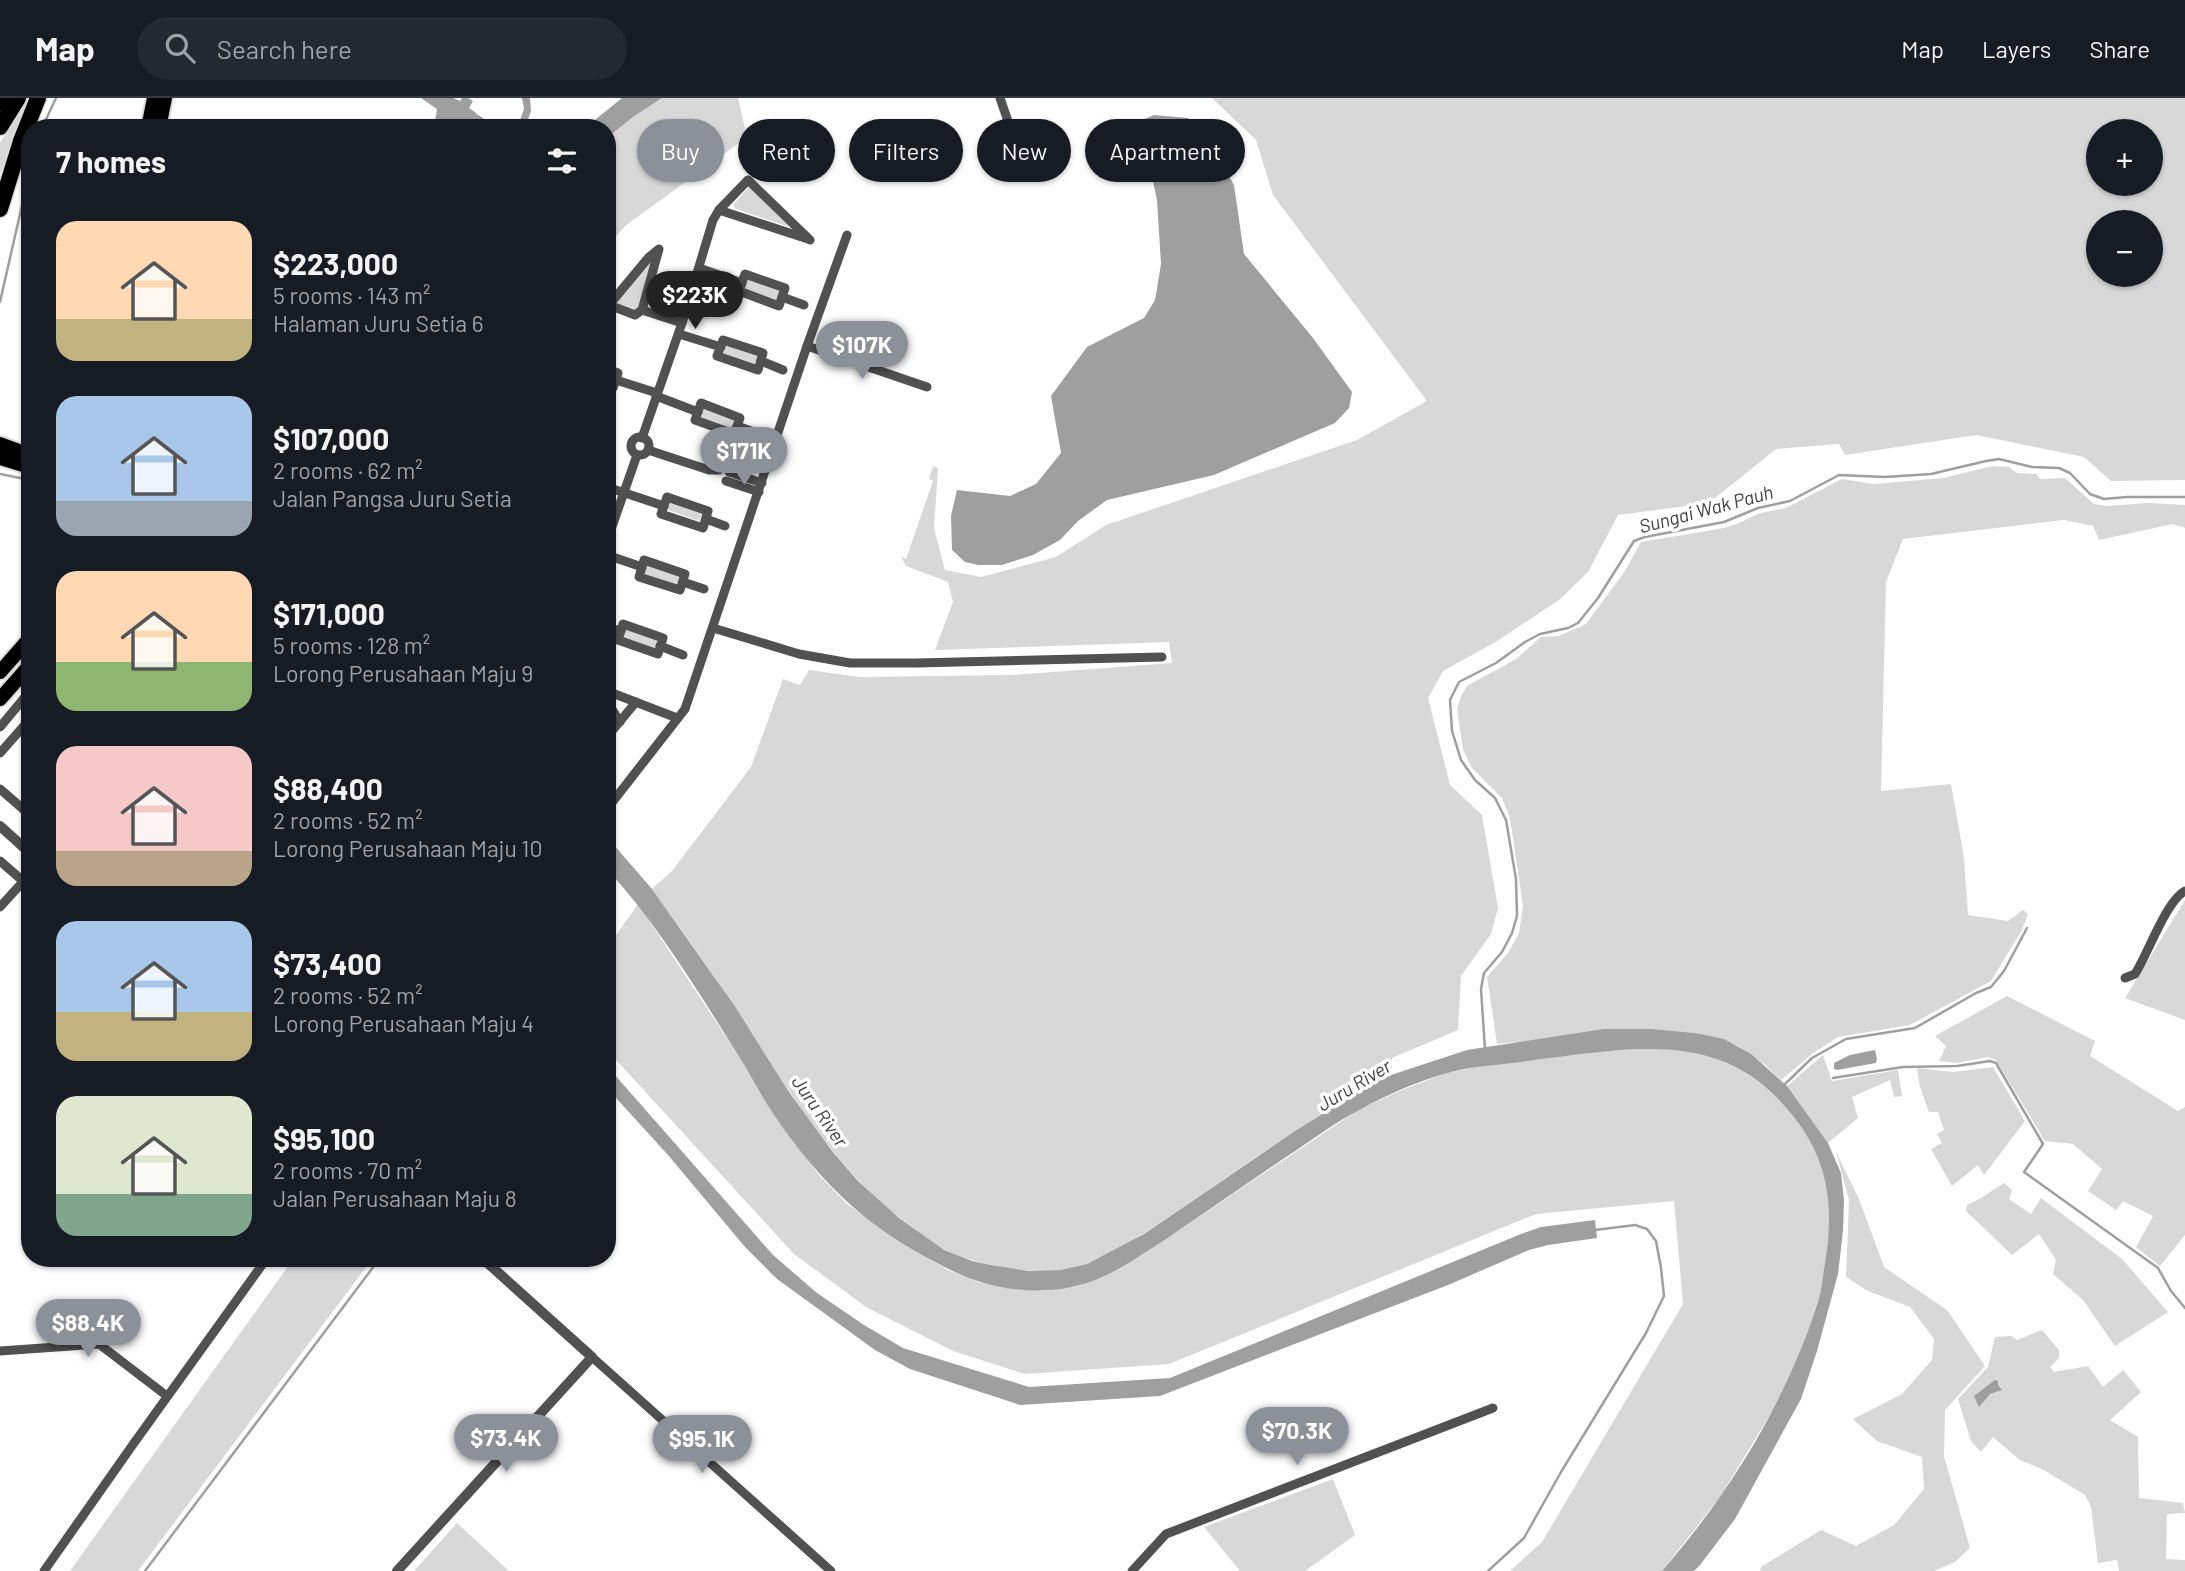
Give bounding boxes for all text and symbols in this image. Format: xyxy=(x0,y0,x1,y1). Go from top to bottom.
search box xyxy=(137,17,627,80)
text: Map xyxy=(35,28,95,68)
icon: search xyxy=(161,29,199,67)
text: Search here xyxy=(217,33,352,64)
text: Map xyxy=(1901,34,1944,63)
text: Layers xyxy=(1982,34,2051,63)
text: Share xyxy=(2089,34,2150,63)
chip: Buy xyxy=(637,119,724,182)
chip: Rent xyxy=(738,119,835,182)
chip: Filters xyxy=(849,119,963,182)
chip: New xyxy=(977,119,1071,182)
chip: Apartment xyxy=(1085,119,1245,182)
map controls xyxy=(2086,119,2163,287)
button: + xyxy=(2086,119,2163,196)
icon: filters xyxy=(543,142,581,180)
text: 7 homes xyxy=(56,143,166,179)
button: − xyxy=(2086,210,2163,287)
text: $223,000 xyxy=(273,245,398,281)
icon: home xyxy=(112,249,196,333)
pin: $223K xyxy=(646,272,744,331)
text: $223K xyxy=(662,280,728,308)
text: 5 rooms · 143 m² xyxy=(273,281,431,309)
text: Halaman Juru Setia 6 xyxy=(273,309,483,337)
pin: $107K xyxy=(813,322,911,381)
text: $107K xyxy=(832,330,892,358)
text: $107,000 xyxy=(273,420,389,456)
icon: home xyxy=(112,424,196,508)
pin: $171K xyxy=(695,428,793,487)
text: $171K xyxy=(716,436,772,464)
text: 2 rooms · 62 m² xyxy=(273,456,423,484)
water label: Sungai Wak Pauh xyxy=(1636,480,1775,537)
text: Jalan Pangsa Juru Setia xyxy=(273,484,512,512)
text: $171,000 xyxy=(273,595,385,631)
icon: home xyxy=(112,599,196,683)
text: 5 rooms · 128 m² xyxy=(273,631,430,659)
text: Lorong Perusahaan Maju 9 xyxy=(273,659,533,687)
text: $88,400 xyxy=(273,770,383,806)
icon: home xyxy=(112,774,196,858)
text: 2 rooms · 52 m² xyxy=(273,806,423,834)
text: Lorong Perusahaan Maju 10 xyxy=(273,834,542,862)
text: $73,400 xyxy=(273,945,382,981)
icon: home xyxy=(112,949,196,1033)
text: 2 rooms · 52 m² xyxy=(273,981,423,1009)
text: Lorong Perusahaan Maju 4 xyxy=(273,1009,534,1037)
water label: Juru River xyxy=(1313,1053,1396,1115)
water label: Juru River xyxy=(788,1071,854,1152)
text: $95,100 xyxy=(273,1120,375,1156)
icon: home xyxy=(112,1124,196,1208)
text: 2 rooms · 70 m² xyxy=(273,1156,422,1184)
text: Jalan Perusahaan Maju 8 xyxy=(273,1184,517,1212)
pin: $88.4K xyxy=(31,1300,145,1359)
text: $88.4K xyxy=(52,1308,124,1336)
pin: $70.3K xyxy=(1240,1408,1354,1467)
pin: $73.4K xyxy=(449,1414,563,1474)
pin: $95.1K xyxy=(645,1416,759,1475)
text: $70.3K xyxy=(1262,1416,1332,1444)
text: $73.4K xyxy=(470,1423,542,1451)
text: $95.1K xyxy=(669,1424,735,1452)

